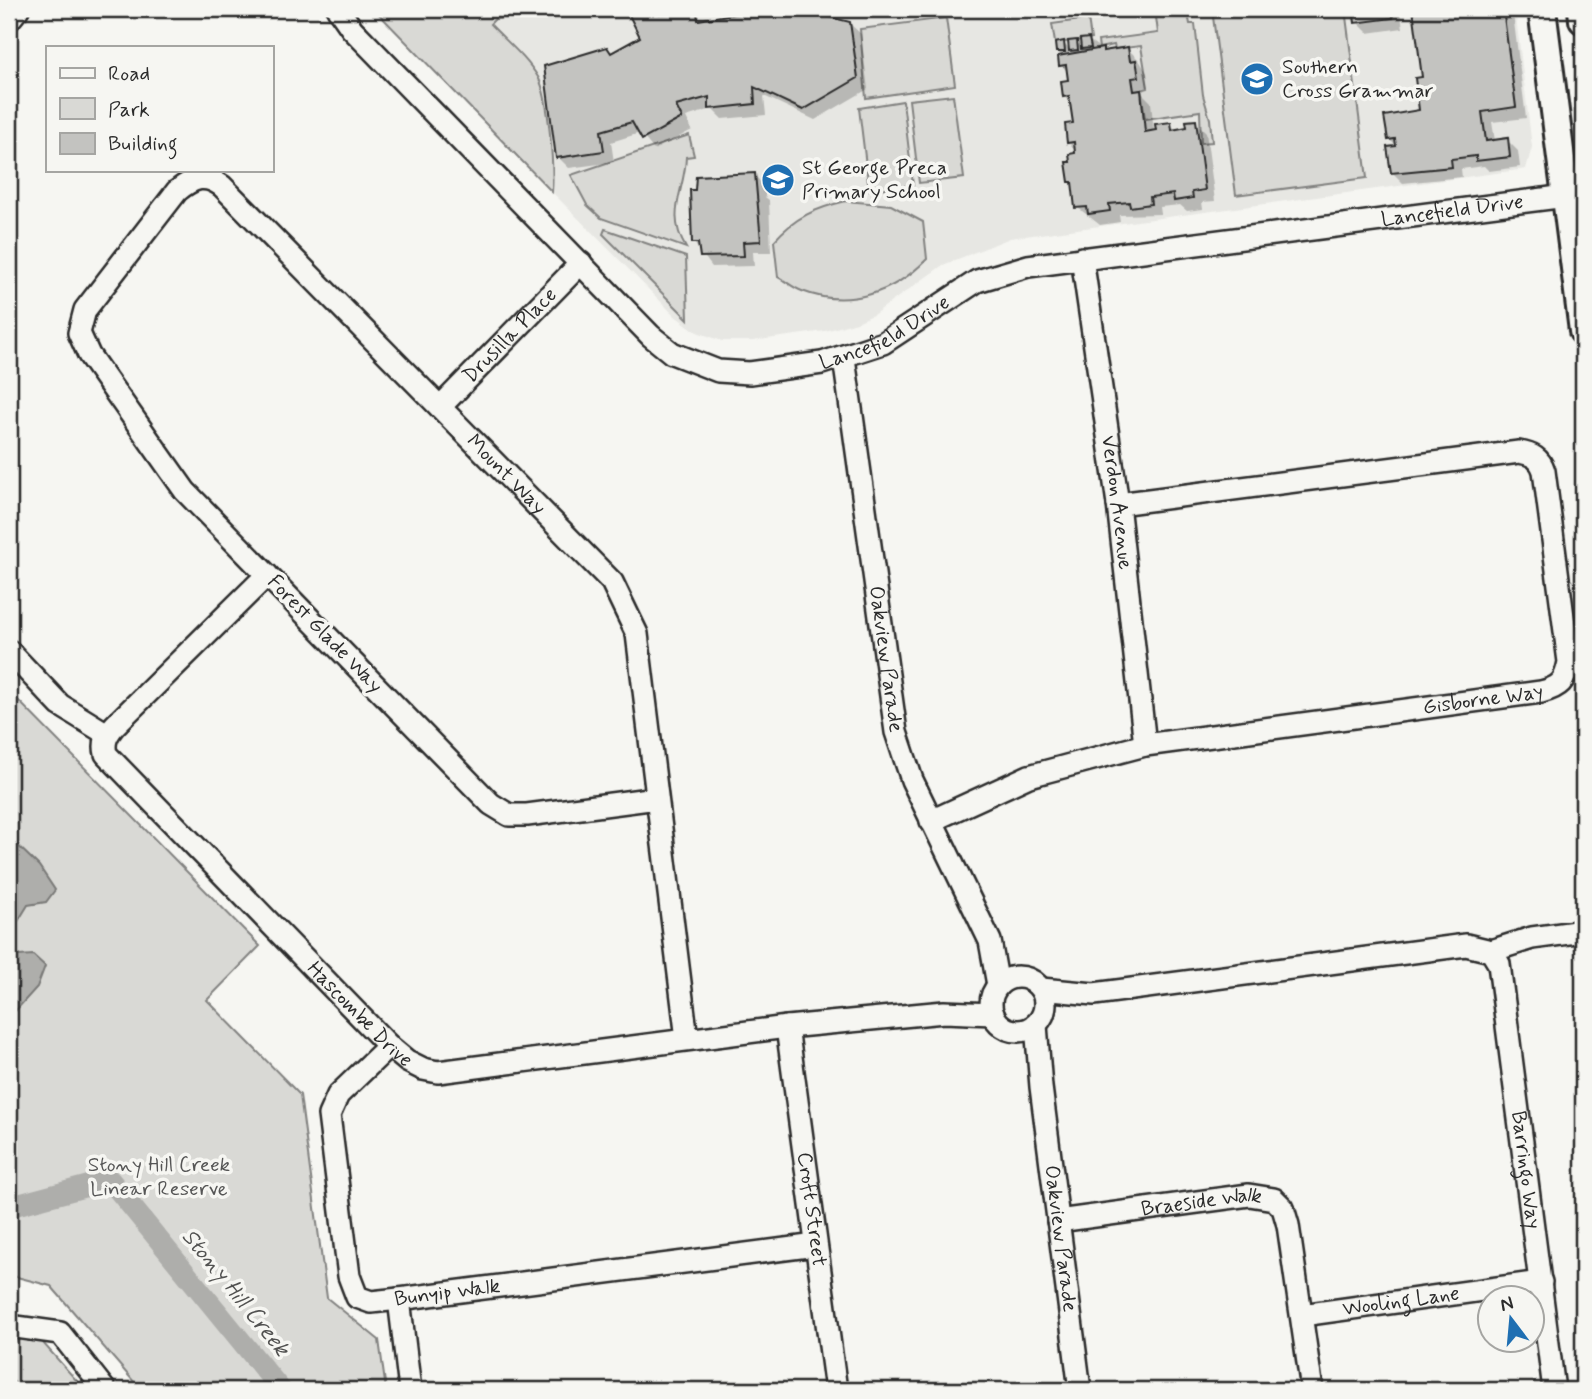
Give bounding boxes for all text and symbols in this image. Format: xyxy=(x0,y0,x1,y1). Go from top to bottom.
legend xyxy=(46,46,273,172)
place label: Southern Cross Grammar xyxy=(1282,53,1434,105)
text: Road xyxy=(108,60,150,88)
school or university icon: Southern Cross Grammar xyxy=(1238,60,1276,98)
text: Park xyxy=(108,96,150,124)
text: Building xyxy=(108,130,178,160)
place label: St George Preca Primary School xyxy=(802,154,947,206)
school or university icon: St George Preca Primary School xyxy=(759,161,797,199)
street label: Lancefield Drive xyxy=(1379,188,1525,234)
street label: Drusilla Place xyxy=(457,282,563,390)
street label: Lancefield Drive xyxy=(816,289,955,377)
street label: Mount Way xyxy=(460,428,552,521)
street label: Verdon Avenue xyxy=(1094,434,1139,571)
street label: Forest Glade Way xyxy=(261,569,389,699)
street label: Oakview Parade xyxy=(862,584,910,734)
street label: Gisborne Way xyxy=(1421,678,1545,722)
street label: Hascombe Drive xyxy=(300,955,419,1074)
street label: Barringo Way xyxy=(1504,1109,1547,1231)
street label: Croft Street xyxy=(790,1150,833,1269)
park label: Stony Hill Creek Linear Reserve xyxy=(88,1151,231,1203)
street label: Oakview Parade xyxy=(1037,1164,1084,1314)
street label: Braeside Walk xyxy=(1139,1181,1265,1224)
water label: Stony Hill Creek xyxy=(174,1223,297,1364)
street label: Bunyip Walk xyxy=(393,1272,502,1313)
street label: Wooling Lane xyxy=(1341,1279,1461,1323)
north arrow xyxy=(1476,1284,1546,1354)
text: N xyxy=(1497,1290,1516,1318)

